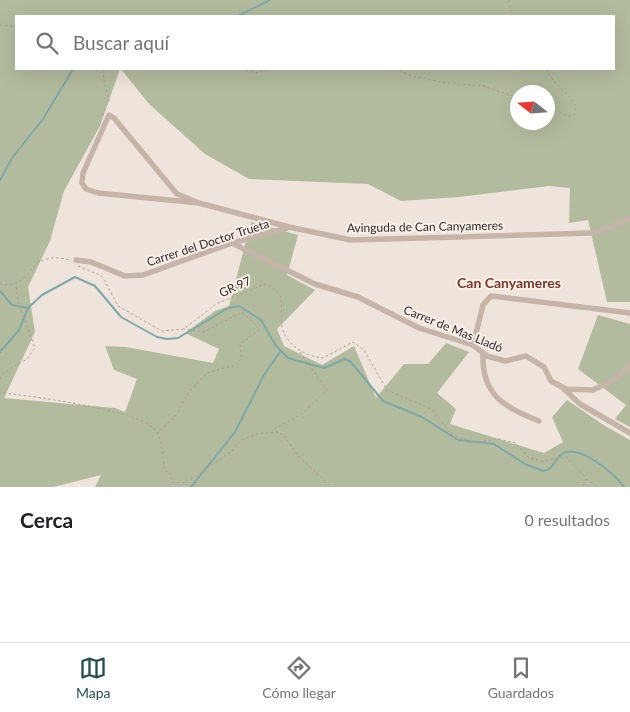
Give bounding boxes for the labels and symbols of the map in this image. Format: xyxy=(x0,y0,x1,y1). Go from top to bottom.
north arrow xyxy=(510,85,555,130)
street label: Carrer del Doctor Trueta xyxy=(145,216,271,269)
street label: Avinguda de Can Canyameres xyxy=(347,218,503,235)
street label: GR 97 xyxy=(217,273,253,300)
district label: Can Canyameres xyxy=(457,274,561,291)
street label: Carrer de Mas Lladó xyxy=(401,302,505,355)

